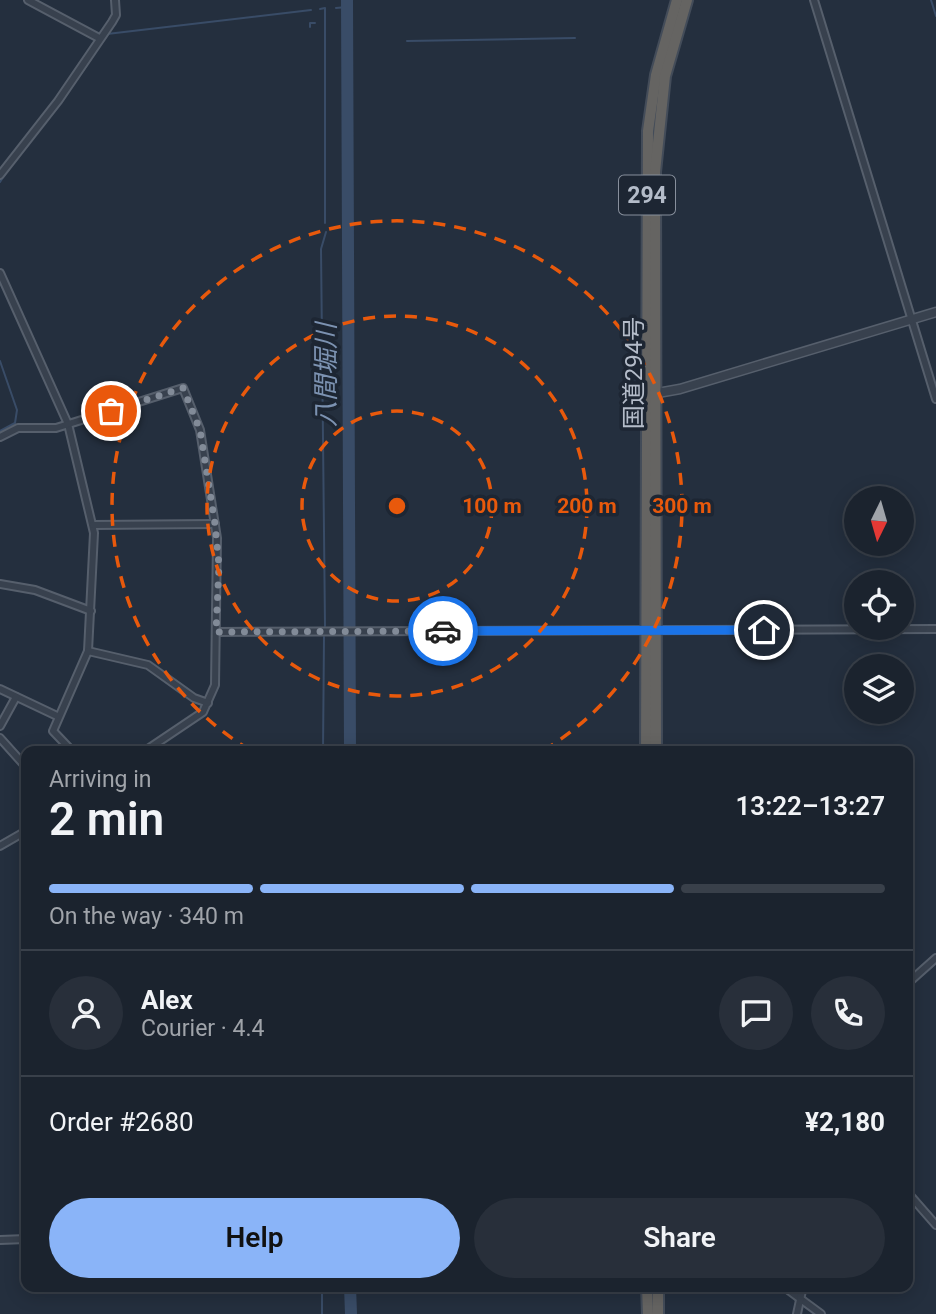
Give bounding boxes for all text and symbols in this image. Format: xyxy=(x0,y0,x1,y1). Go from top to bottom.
road number: 294 xyxy=(619,176,675,214)
street label: 国道294号 xyxy=(620,317,648,429)
water label: 八間堀川 xyxy=(311,320,341,427)
pin xyxy=(81,381,141,441)
icon: bag xyxy=(92,392,130,430)
north arrow xyxy=(844,486,914,556)
map controls xyxy=(844,486,914,724)
centre of rings xyxy=(385,494,409,518)
text: 100 m xyxy=(462,494,522,518)
text: 200 m xyxy=(557,494,617,518)
text: 300 m xyxy=(652,494,712,518)
button: locate xyxy=(844,570,914,640)
courier xyxy=(408,596,478,666)
pin xyxy=(734,600,794,660)
icon: home xyxy=(745,611,783,649)
icon: car xyxy=(424,612,462,650)
button: layers xyxy=(844,654,914,724)
text: Arriving in xyxy=(49,766,152,793)
text: 13:22–13:27 xyxy=(735,791,885,821)
text: 2 min xyxy=(49,792,164,846)
text: On the way · 340 m xyxy=(49,903,244,930)
button: person xyxy=(49,976,123,1050)
button: chat xyxy=(719,976,793,1050)
button: phone xyxy=(811,976,885,1050)
text: Alex xyxy=(141,985,193,1015)
text: Courier · 4.4 xyxy=(141,1015,264,1042)
text: Order #2680 xyxy=(49,1107,194,1137)
text: ¥2,180 xyxy=(805,1107,885,1137)
button: Help xyxy=(49,1198,460,1278)
button: Share xyxy=(474,1198,885,1278)

